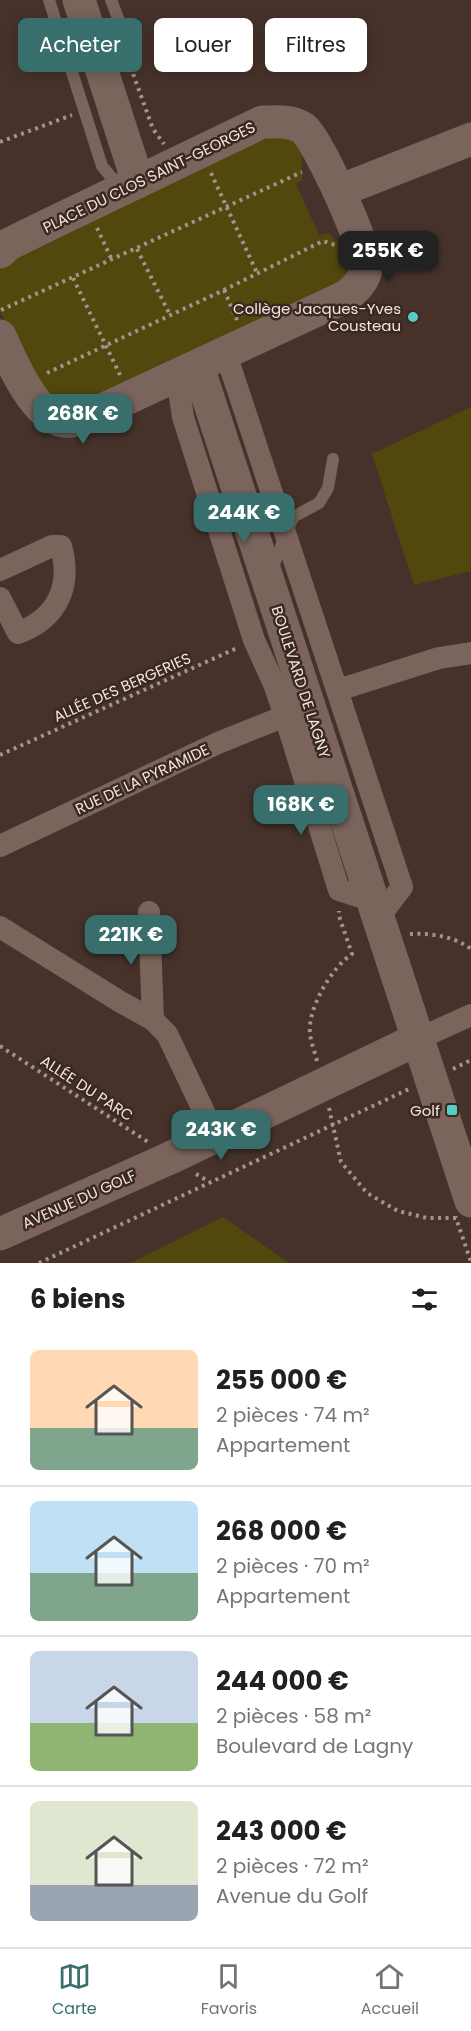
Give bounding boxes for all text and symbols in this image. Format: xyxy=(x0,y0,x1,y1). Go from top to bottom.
chip: Acheter xyxy=(18,18,142,72)
chip: Louer xyxy=(154,18,253,72)
chip: Filtres xyxy=(265,18,367,72)
street label: PLACE DU CLOS SAINT-GEORGES xyxy=(39,116,259,238)
pin: 255K € xyxy=(339,231,437,282)
text: 255K € xyxy=(352,236,424,264)
place label: Collège Jacques-Yves Cousteau xyxy=(233,298,401,336)
marker: Collège Jacques-Yves Cousteau xyxy=(406,310,420,324)
pin: 268K € xyxy=(34,394,132,445)
text: 268K € xyxy=(47,399,119,427)
pin: 244K € xyxy=(195,493,293,544)
text: 244K € xyxy=(208,498,280,526)
street label: BOULEVARD DE LAGNY xyxy=(266,603,336,761)
street label: ALLÉE DES BERGERIES xyxy=(50,647,194,727)
street label: RUE DE LA PYRAMIDE xyxy=(72,739,212,819)
pin: 168K € xyxy=(252,785,350,836)
text: 168K € xyxy=(267,790,335,818)
pin: 221K € xyxy=(82,915,180,966)
text: 221K € xyxy=(99,920,163,948)
street label: ALLÉE DU PARC xyxy=(37,1050,137,1126)
place label: Golf xyxy=(410,1100,440,1121)
marker: Golf xyxy=(445,1103,459,1117)
pin: 243K € xyxy=(172,1110,270,1161)
text: 243K € xyxy=(185,1115,257,1143)
street label: AVENUE DU GOLF xyxy=(19,1164,140,1234)
text: 6 biens xyxy=(30,1281,125,1317)
icon: filters xyxy=(408,1283,441,1316)
text: 255 000 € xyxy=(216,1362,347,1398)
icon: home xyxy=(78,1374,150,1446)
text: 2 pièces · 74 m² xyxy=(216,1401,370,1429)
text: Appartement xyxy=(216,1431,350,1459)
text: 268 000 € xyxy=(216,1513,347,1549)
icon: home xyxy=(78,1525,150,1597)
text: 2 pièces · 70 m² xyxy=(216,1552,370,1580)
text: Appartement xyxy=(216,1582,350,1610)
text: 244 000 € xyxy=(216,1663,349,1699)
icon: home xyxy=(78,1675,150,1747)
text: 2 pièces · 58 m² xyxy=(216,1702,371,1730)
text: Boulevard de Lagny xyxy=(216,1732,413,1760)
text: 243 000 € xyxy=(216,1813,347,1849)
icon: home xyxy=(78,1825,150,1897)
text: 2 pièces · 72 m² xyxy=(216,1852,369,1880)
text: Avenue du Golf xyxy=(216,1882,368,1910)
tab: Carte xyxy=(52,1960,97,2021)
tab: Favoris xyxy=(201,1960,257,2021)
tab: Accueil xyxy=(361,1960,419,2021)

